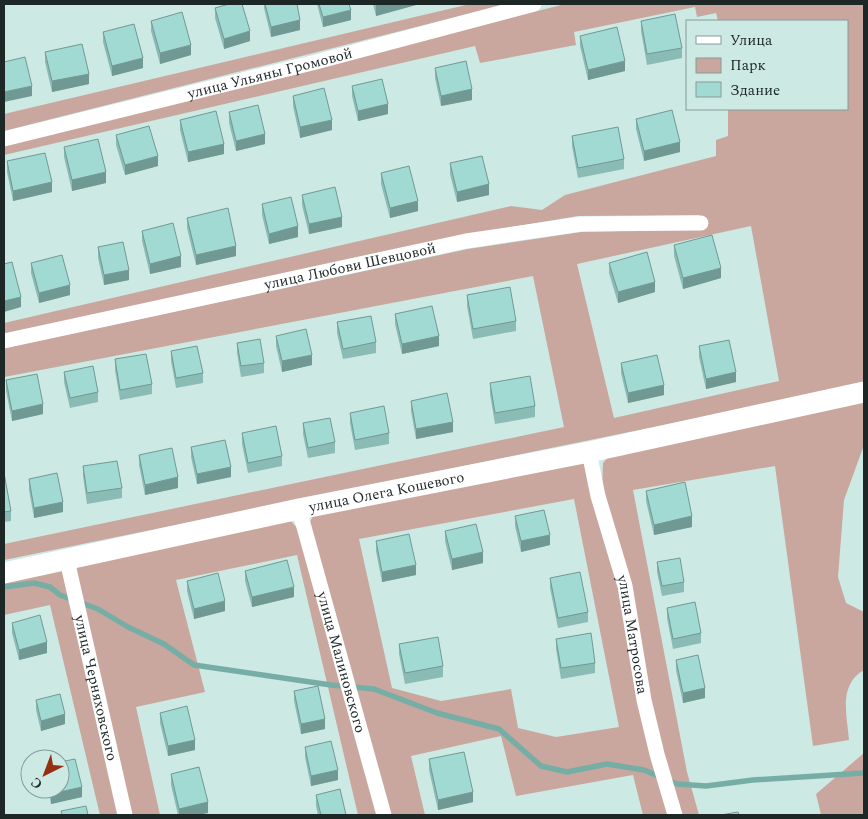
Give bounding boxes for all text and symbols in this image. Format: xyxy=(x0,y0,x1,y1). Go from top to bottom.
legend xyxy=(686,20,848,110)
text: Улица xyxy=(730,29,773,52)
street label: улица Ульяны Громовой xyxy=(184,42,355,106)
text: Парк xyxy=(730,54,766,77)
text: Здание xyxy=(730,79,780,102)
street label: улица Любови Шевцовой xyxy=(261,237,438,297)
street label: улица Олега Кошевого xyxy=(306,466,466,519)
street label: улица Матросова xyxy=(610,571,654,697)
street label: улица Малиновского xyxy=(310,588,372,736)
street label: улица Черняховского xyxy=(68,612,123,763)
north arrow xyxy=(20,749,70,799)
text: С xyxy=(26,772,47,794)

